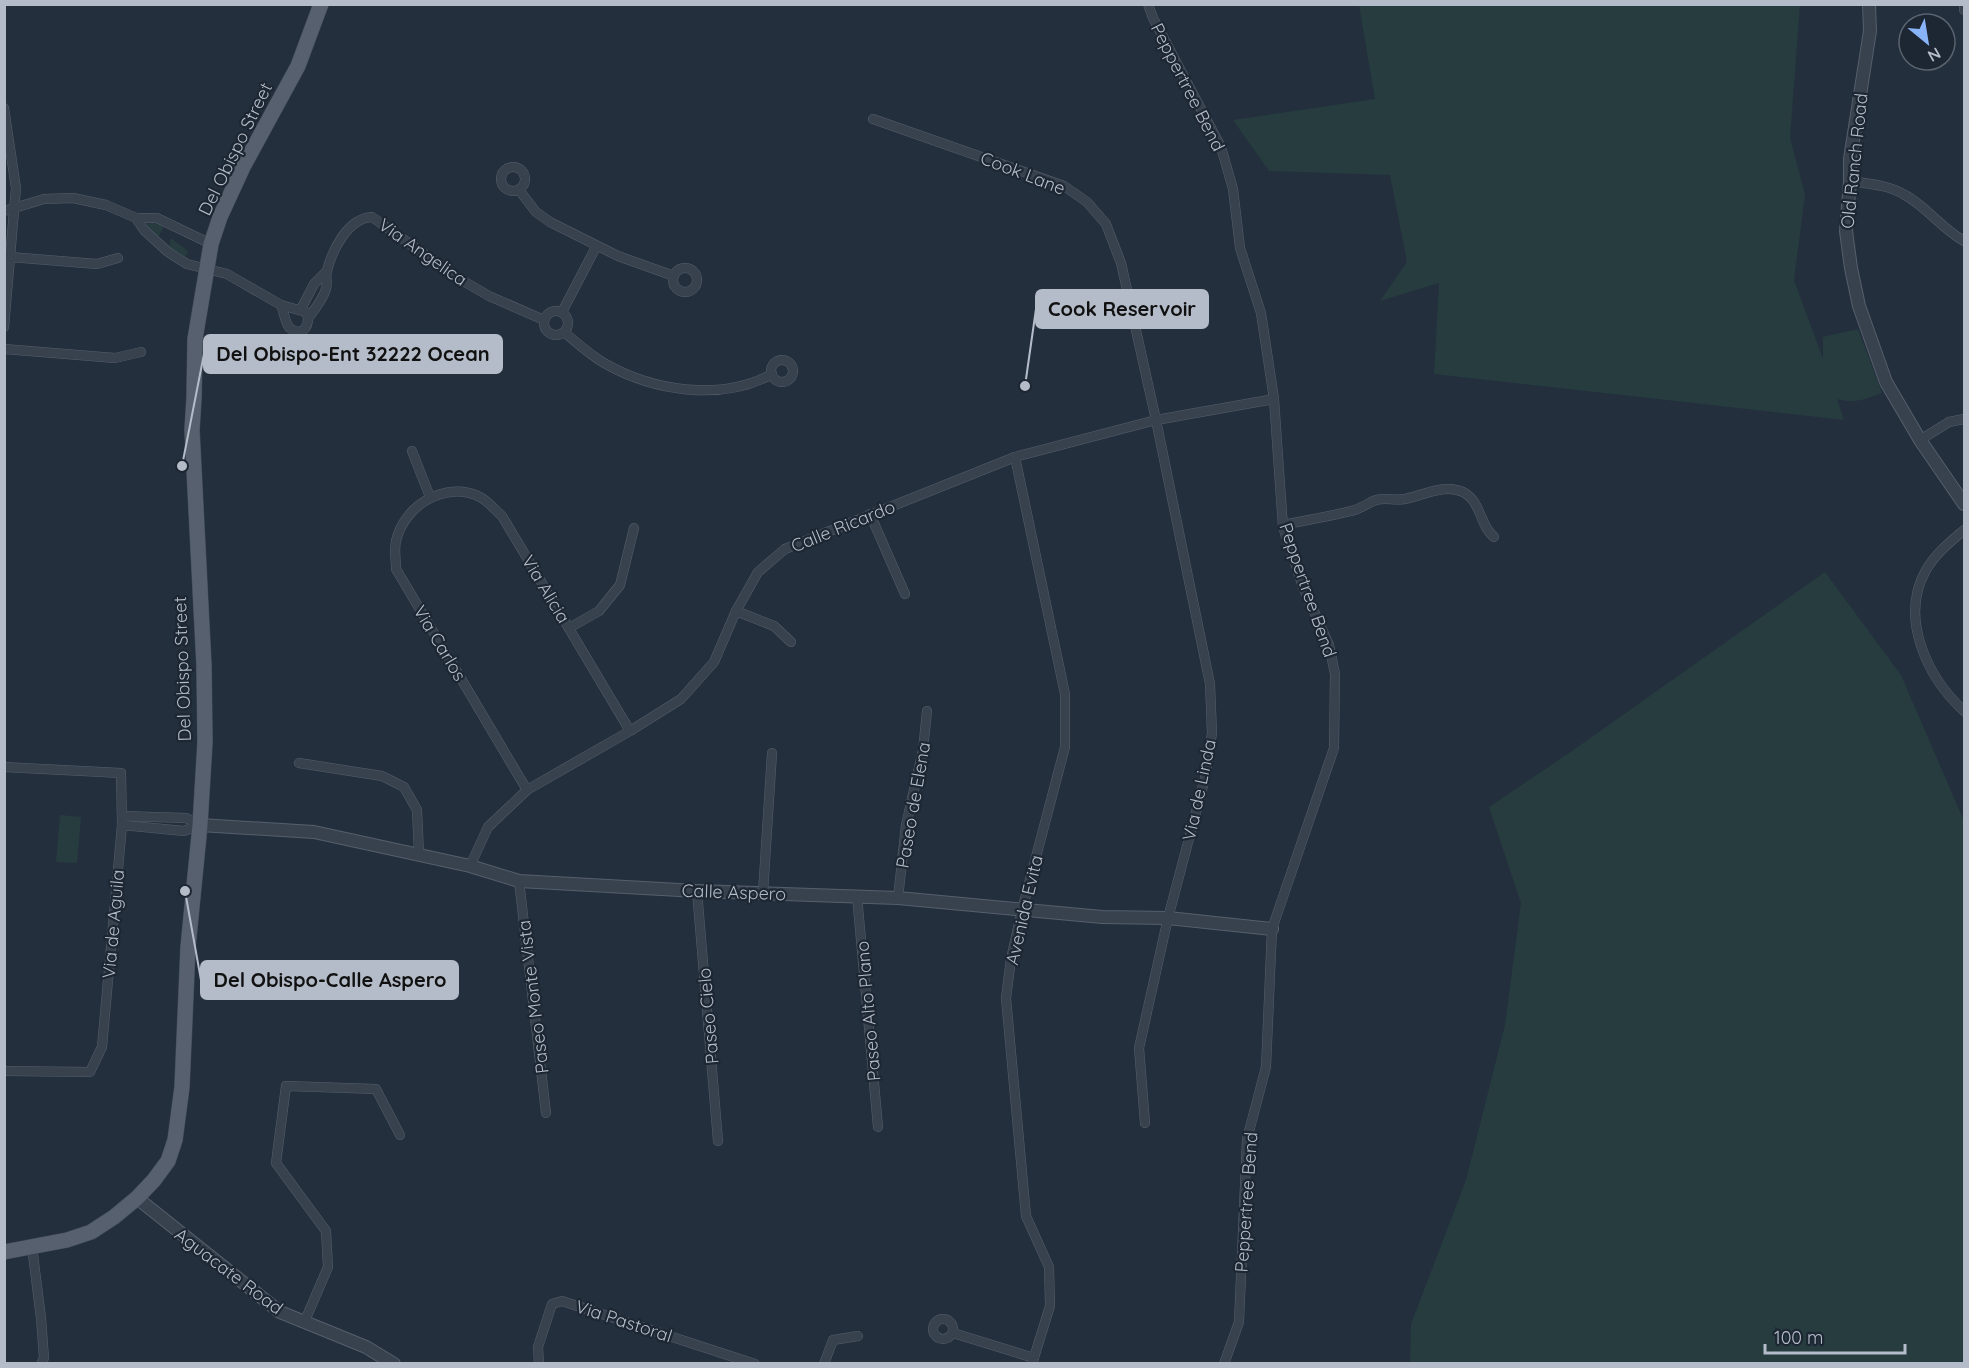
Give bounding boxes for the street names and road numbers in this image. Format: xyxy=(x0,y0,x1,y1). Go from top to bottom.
street label: Peppertree Bend xyxy=(1146,19,1230,155)
street label: Del Obispo Street xyxy=(193,79,277,219)
street label: Old Ranch Road xyxy=(1835,92,1873,230)
street label: Cook Lane xyxy=(977,146,1069,200)
street label: Via Angelica xyxy=(374,213,472,291)
street label: Calle Ricardo xyxy=(788,495,898,557)
street label: Peppertree Bend xyxy=(1274,520,1342,660)
street label: Via Alicia xyxy=(517,551,575,627)
street label: Del Obispo Street xyxy=(168,596,196,742)
street label: Via Carlos xyxy=(408,601,472,685)
street label: Via de Linda xyxy=(1177,737,1221,843)
street label: Paseo de Elena xyxy=(891,740,935,870)
street label: Avenida Evita xyxy=(1000,853,1048,967)
street label: Via de Aguila xyxy=(97,868,129,980)
street label: Calle Aspero xyxy=(681,879,787,905)
street label: Paseo Monte Vista xyxy=(512,919,554,1075)
street label: Paseo Alto Plano xyxy=(850,940,886,1082)
street label: Paseo Cielo xyxy=(692,967,724,1065)
street label: Peppertree Bend xyxy=(1230,1131,1262,1273)
street label: Aguacate Road xyxy=(170,1223,288,1319)
street label: Via Pastoral xyxy=(573,1295,675,1347)

